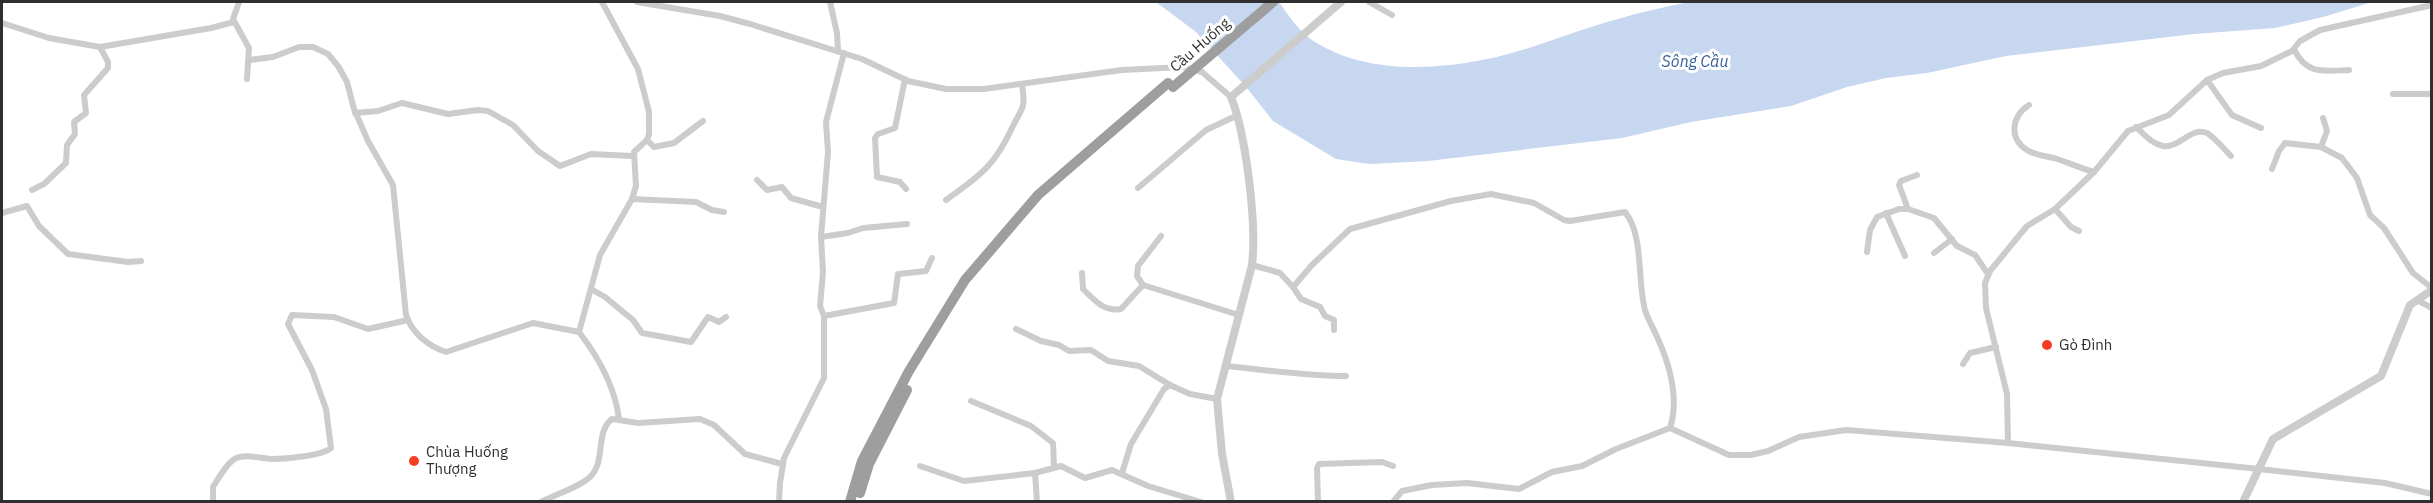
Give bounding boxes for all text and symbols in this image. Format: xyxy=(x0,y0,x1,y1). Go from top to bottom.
street label: Cầu Huống xyxy=(1166,13,1234,76)
water label: Sông Cầu xyxy=(1662,51,1728,71)
place label: Gò Đình xyxy=(2059,335,2112,354)
marker: Gò Đình xyxy=(2040,338,2054,352)
place label: Chùa Huống Thượng xyxy=(426,442,508,478)
marker: Chùa Huống Thượng xyxy=(407,454,421,468)

